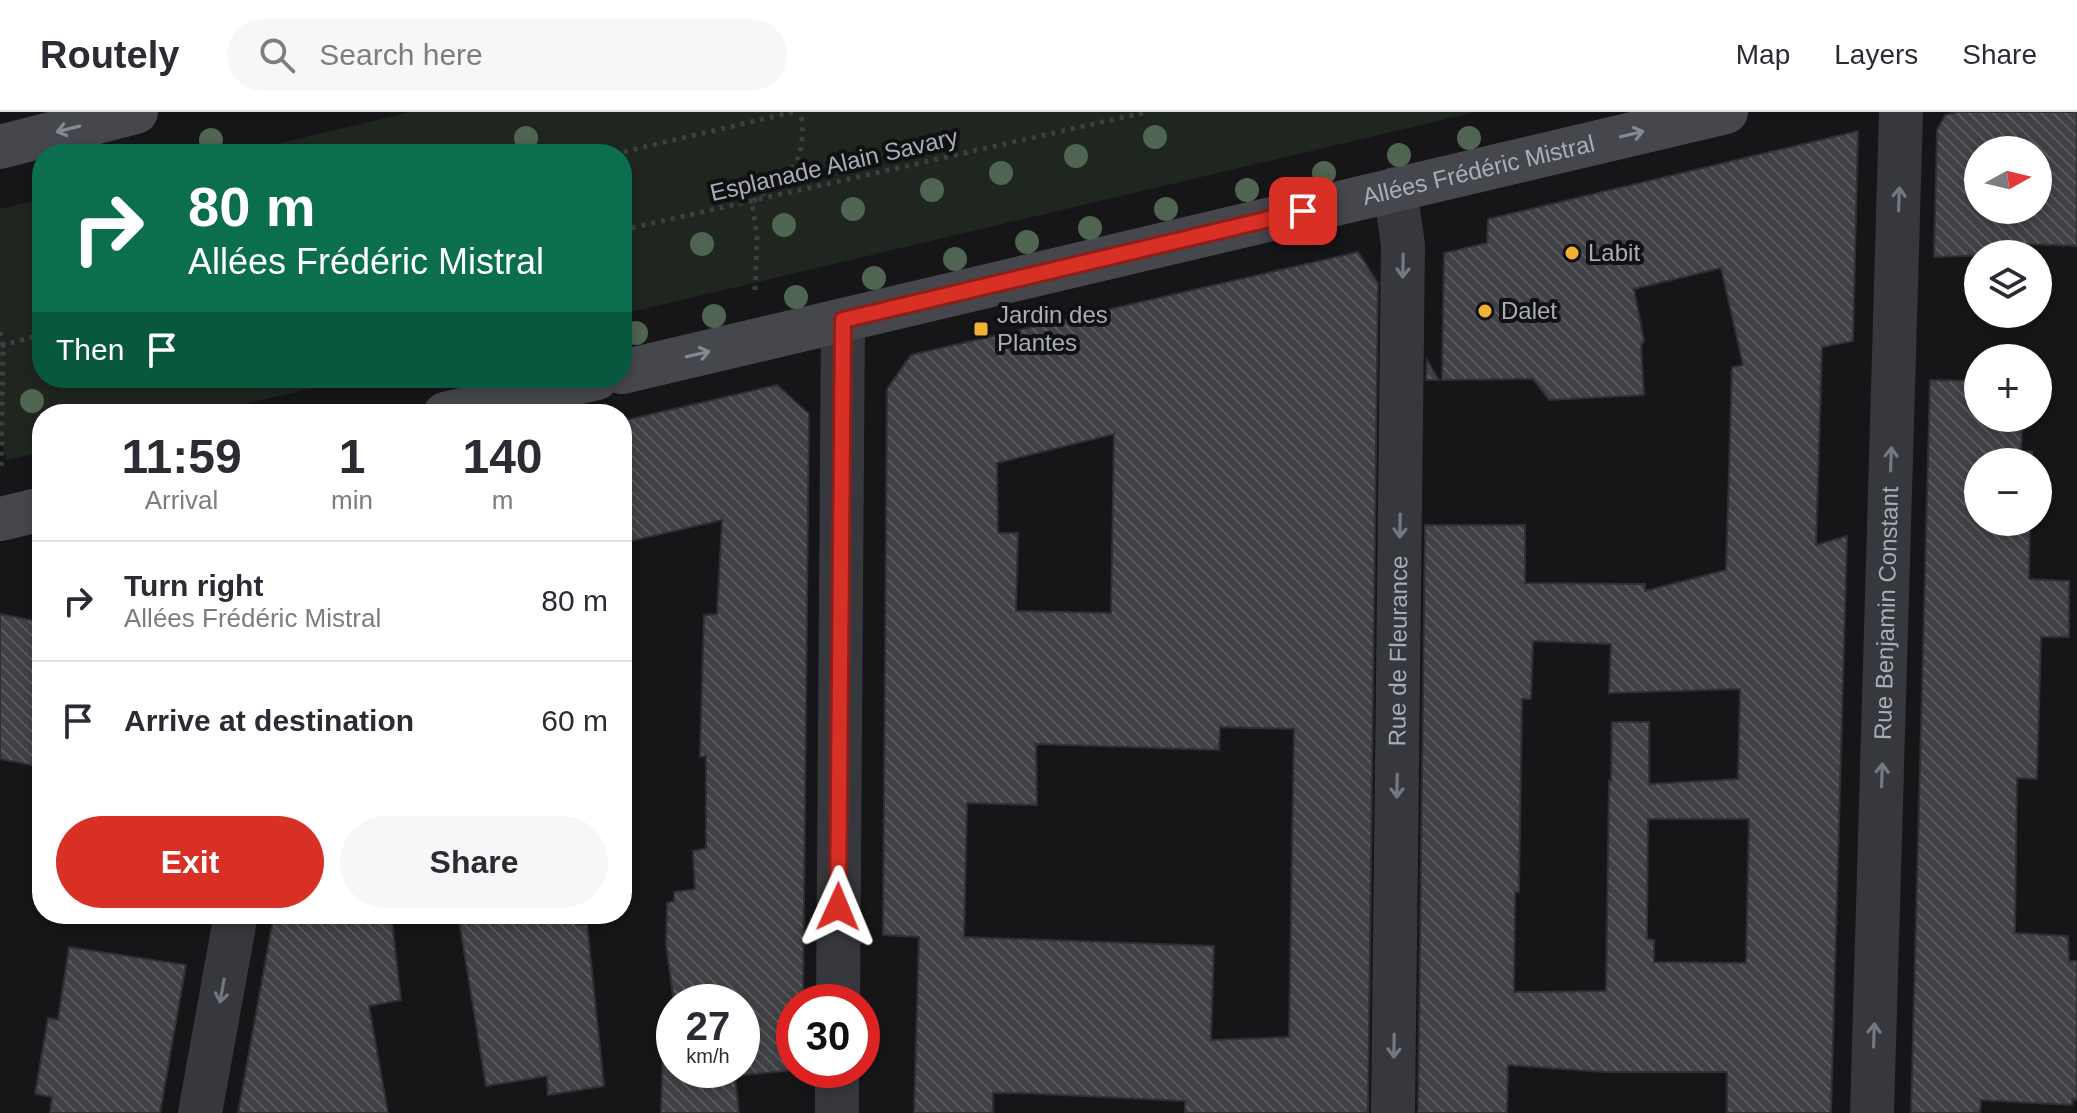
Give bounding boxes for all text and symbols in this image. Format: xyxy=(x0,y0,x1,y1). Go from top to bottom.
search box xyxy=(227,19,787,91)
icon: search xyxy=(255,33,299,77)
text: Routely xyxy=(40,34,179,76)
text: Search here xyxy=(319,38,483,71)
text: Map xyxy=(1736,39,1790,70)
text: Layers xyxy=(1834,39,1918,70)
text: Share xyxy=(1962,39,2037,70)
one-way arrow xyxy=(55,123,81,138)
street label: Esplanade Alain Savary xyxy=(707,123,960,206)
one-way arrow xyxy=(1619,126,1645,141)
street label: Allées Frédéric Mistral xyxy=(1360,129,1597,210)
north arrow xyxy=(1964,136,2052,224)
map controls xyxy=(1964,136,2052,536)
text: 80 m xyxy=(188,175,316,238)
icon: right xyxy=(56,176,160,280)
pin xyxy=(1269,177,1337,245)
one-way arrow xyxy=(1892,186,1907,213)
icon: arrive xyxy=(1281,189,1325,233)
place label: Labit xyxy=(1588,239,1640,266)
button: layers xyxy=(1964,240,2052,328)
text: Allées Frédéric Mistral xyxy=(188,241,544,282)
marker: Labit xyxy=(1563,244,1581,262)
one-way arrow xyxy=(1395,252,1411,279)
place label: Dalet xyxy=(1501,297,1557,324)
place label: Jardin des Plantes xyxy=(997,301,1108,356)
marker: Dalet xyxy=(1476,302,1494,320)
marker: Jardin des Plantes xyxy=(972,320,990,338)
icon: arrive xyxy=(140,328,184,372)
text: Then xyxy=(56,333,124,366)
button: + xyxy=(1964,344,2052,432)
one-way arrow xyxy=(685,346,710,361)
text: 11:59 xyxy=(121,430,242,483)
text: 1 xyxy=(339,430,365,483)
text: 140 xyxy=(462,430,543,483)
one-way arrow xyxy=(1884,446,1899,473)
button: − xyxy=(1964,448,2052,536)
text: Arrival xyxy=(145,485,218,515)
text: min xyxy=(331,485,373,515)
text: m xyxy=(492,485,513,515)
street label: Rue Benjamin Constant xyxy=(1869,486,1903,740)
one-way arrow xyxy=(1392,512,1408,539)
street label: Rue de Fleurance xyxy=(1383,555,1412,747)
text: Turn right xyxy=(124,569,263,602)
icon: right xyxy=(56,579,100,623)
text: 80 m xyxy=(541,584,608,617)
text: Allées Frédéric Mistral xyxy=(124,603,381,633)
icon: arrive xyxy=(56,699,100,743)
text: Arrive at destination xyxy=(124,704,414,737)
text: 60 m xyxy=(541,704,608,737)
one-way arrow xyxy=(1874,762,1890,789)
one-way arrow xyxy=(1389,772,1405,799)
button: Exit xyxy=(56,816,324,908)
button: Share xyxy=(340,816,608,908)
position arrow xyxy=(796,865,880,949)
one-way arrow xyxy=(214,978,229,1003)
speed limit sign: 30 xyxy=(776,984,880,1088)
text: 27 xyxy=(686,1004,730,1048)
one-way arrow xyxy=(1867,1022,1882,1049)
one-way arrow xyxy=(1386,1032,1402,1059)
text: km/h xyxy=(686,1045,730,1067)

